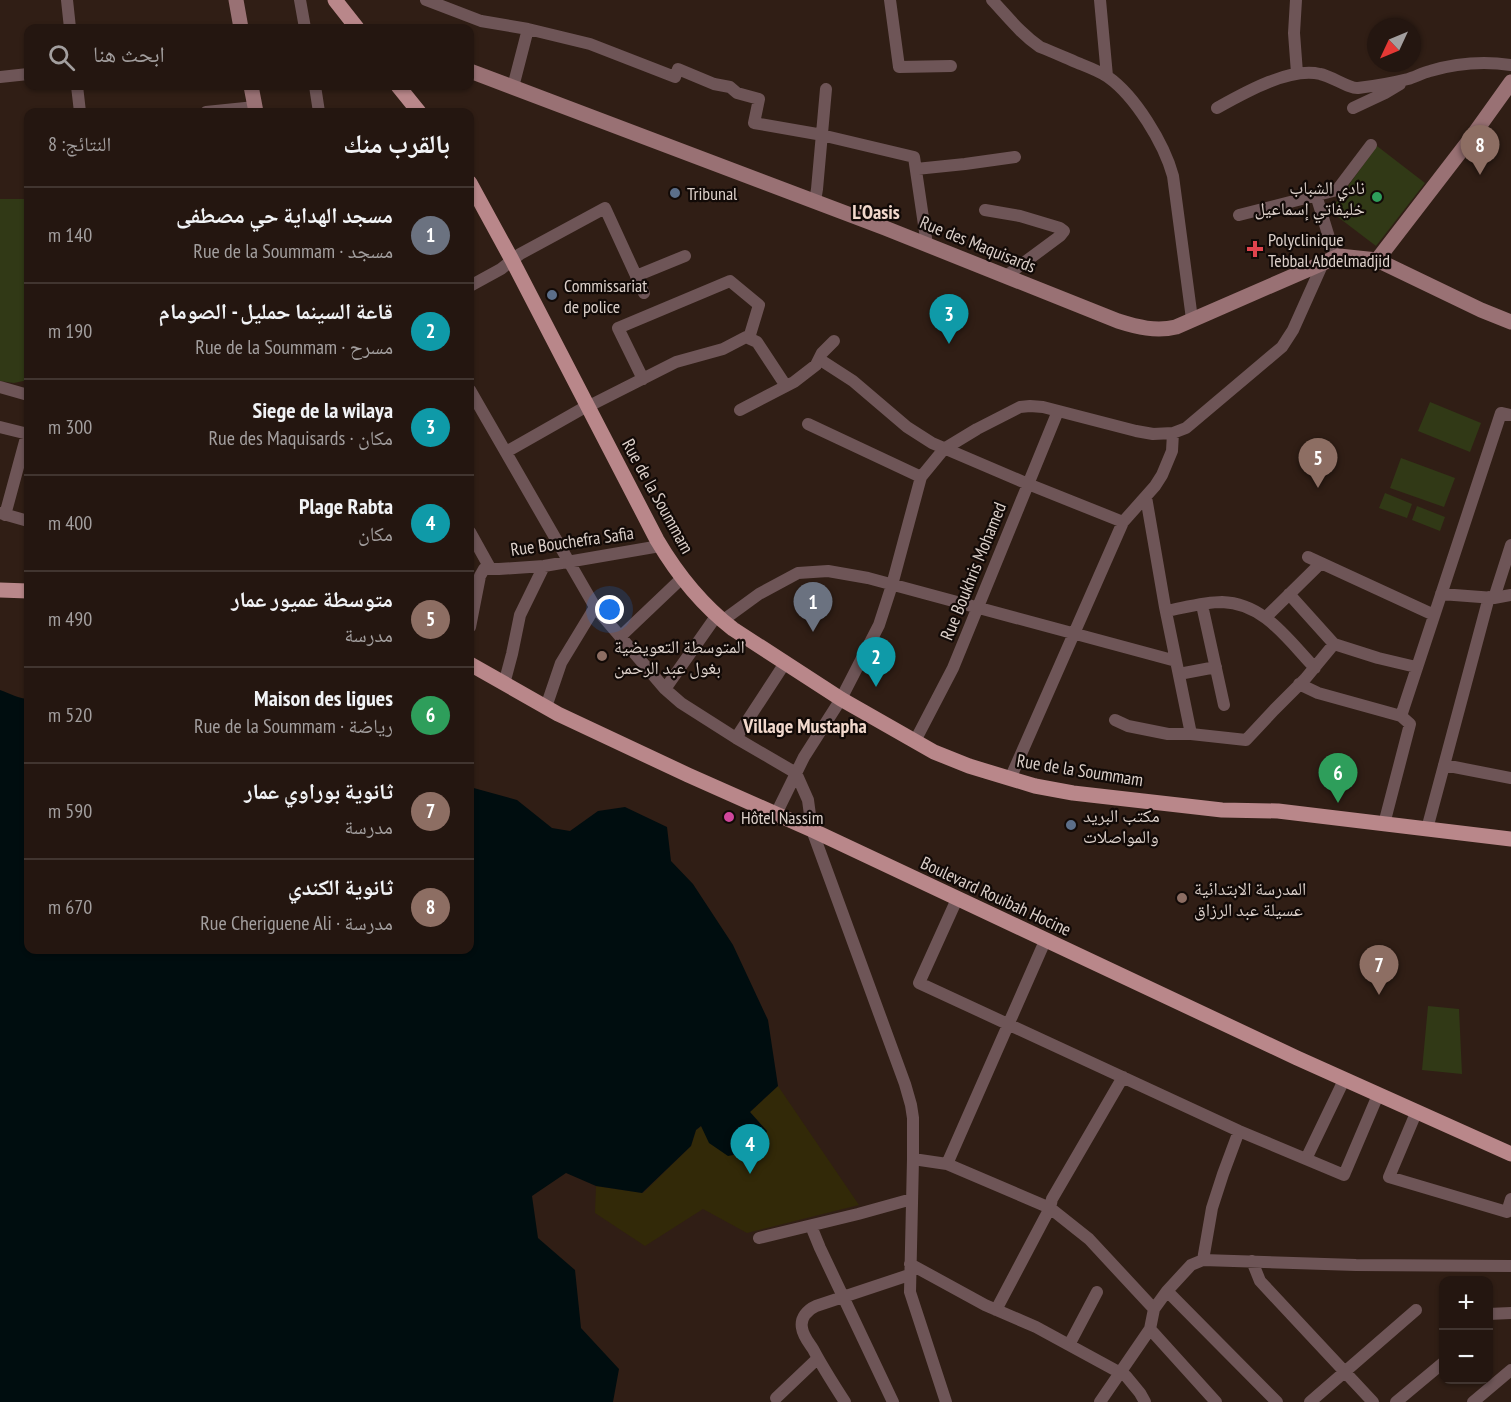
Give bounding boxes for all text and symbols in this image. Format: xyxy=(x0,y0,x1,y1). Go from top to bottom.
north arrow xyxy=(1367,18,1421,72)
search box xyxy=(24,24,474,90)
text: ابحث هنا xyxy=(93,40,165,68)
icon: search xyxy=(45,41,78,74)
pin: 8 xyxy=(1460,126,1500,175)
text: بالقرب منك xyxy=(343,127,450,160)
text: النتائج: 8 xyxy=(48,131,111,157)
place label: نادي الشباب خليفاتي إسماعيل xyxy=(1254,176,1365,223)
place label: Tribunal xyxy=(687,182,738,205)
marker: Tribunal xyxy=(668,186,682,200)
marker: نادي الشباب خليفاتي إسماعيل xyxy=(1370,190,1384,204)
district label: L'Oasis xyxy=(852,199,900,225)
text: مسجد الهداية حي مصطفى xyxy=(176,201,393,229)
street label: Rue des Maquisards xyxy=(917,210,1039,278)
text: 140 m xyxy=(48,222,92,248)
text: 1 xyxy=(426,222,435,248)
place label: Polyclinique Tebbal Abdelmadjid xyxy=(1268,228,1390,272)
text: مسجد · Rue de la Soummam xyxy=(193,238,393,264)
marker: Polyclinique Tebbal Abdelmadjid xyxy=(1246,240,1264,258)
place label: Commissariat de police xyxy=(564,274,647,318)
marker: Commissariat de police xyxy=(545,288,559,302)
pin: 3 xyxy=(930,294,968,344)
text: قاعة السينما حمليل - الصومام xyxy=(159,297,393,325)
text: 190 m xyxy=(48,318,92,344)
text: 2 xyxy=(426,318,435,344)
text: مسرح · Rue de la Soummam xyxy=(195,334,393,360)
text: Siege de la wilaya xyxy=(253,396,393,424)
text: 300 m xyxy=(48,414,92,440)
text: 3 xyxy=(426,414,435,440)
text: مكان · Rue des Maquisards xyxy=(208,425,393,451)
street label: Rue de la Soummam xyxy=(617,435,699,557)
pin: 5 xyxy=(1298,438,1338,488)
text: Plage Rabta xyxy=(299,492,393,520)
street label: Rue Boukhris Mohamed xyxy=(935,499,1011,643)
text: 400 m xyxy=(48,510,92,536)
text: 4 xyxy=(426,510,435,536)
text: مكان xyxy=(358,521,393,547)
street label: Rue Bouchefra Safia xyxy=(509,521,635,561)
pin: 1 xyxy=(794,582,832,632)
text: متوسطة عميور عمار xyxy=(231,585,393,613)
your location xyxy=(595,595,624,624)
text: 490 m xyxy=(48,606,92,632)
text: 5 xyxy=(426,606,435,632)
text: مدرسة xyxy=(344,622,393,648)
place label: المتوسطة التعويضية بغول عبد الرحمن xyxy=(614,635,745,679)
pin: 2 xyxy=(856,638,896,687)
marker: المتوسطة التعويضية بغول عبد الرحمن xyxy=(595,649,609,663)
text: Maison des ligues xyxy=(254,684,393,712)
text: 520 m xyxy=(48,702,92,728)
text: 6 xyxy=(426,702,435,728)
text: رياضة · Rue de la Soummam xyxy=(194,713,393,739)
district label: Village Mustapha xyxy=(742,713,867,739)
street label: Rue de la Soummam xyxy=(1015,749,1145,791)
pin: 6 xyxy=(1318,754,1358,803)
text: ثانوية بوراوي عمار xyxy=(244,777,393,805)
text: 590 m xyxy=(48,798,92,824)
text: 7 xyxy=(426,798,435,824)
place label: مكتب البريد والمواصلات xyxy=(1083,804,1160,848)
place label: Hôtel Nassim xyxy=(741,806,823,829)
marker: Hôtel Nassim xyxy=(722,810,736,824)
text: مدرسة xyxy=(344,814,393,840)
marker: مكتب البريد والمواصلات xyxy=(1064,818,1078,832)
street label: Boulevard Rouibah Hocine xyxy=(917,851,1075,941)
text: ثانوية الكندي xyxy=(288,873,393,901)
place label: المدرسة الابتدائية عسيلة عبد الرزاق xyxy=(1194,877,1306,921)
marker: المدرسة الابتدائية عسيلة عبد الرزاق xyxy=(1175,891,1189,905)
text: 670 m xyxy=(48,894,92,920)
text: 8 xyxy=(426,894,435,920)
text: مدرسة · Rue Cheriguene Ali xyxy=(200,910,393,936)
pin: 7 xyxy=(1360,946,1398,995)
pin: 4 xyxy=(730,1124,770,1174)
map controls xyxy=(1439,1276,1493,1384)
button: + xyxy=(1439,1276,1493,1330)
button: − xyxy=(1439,1330,1493,1384)

